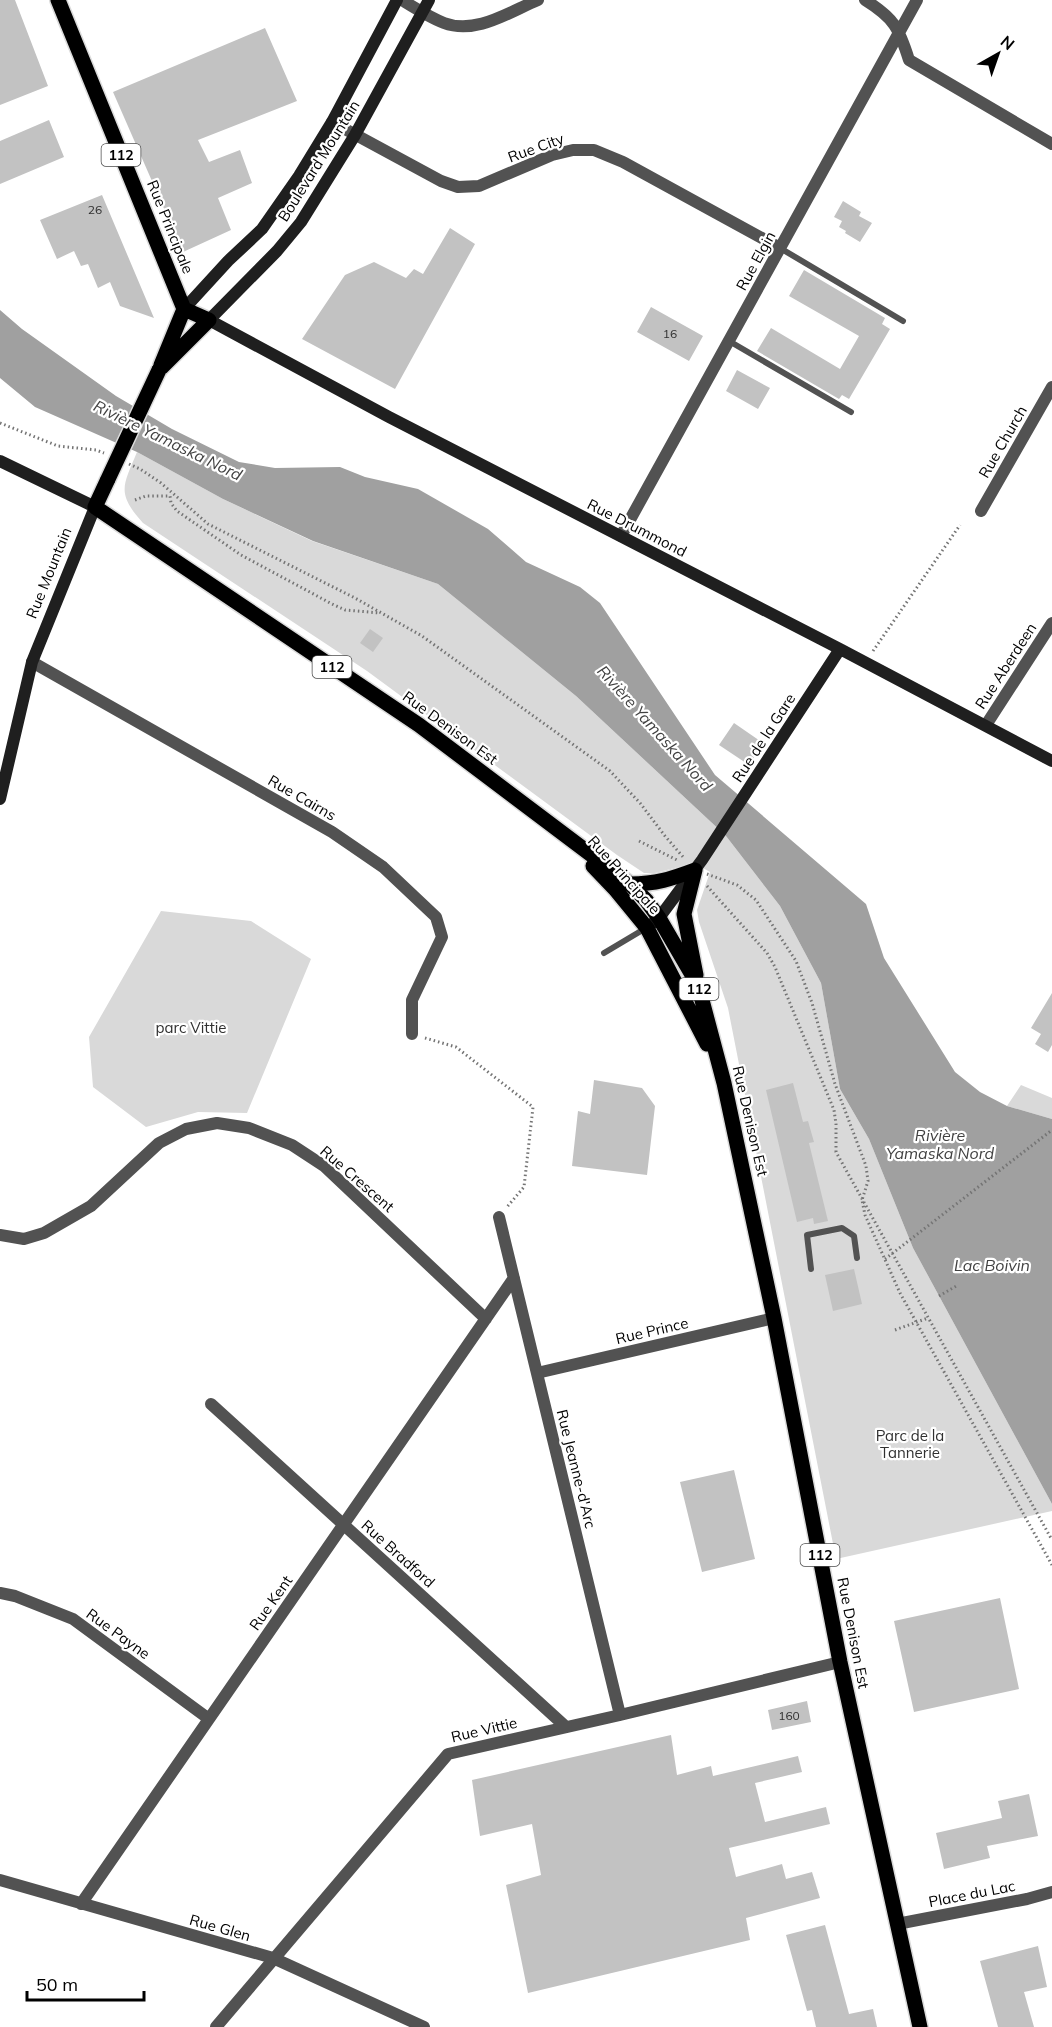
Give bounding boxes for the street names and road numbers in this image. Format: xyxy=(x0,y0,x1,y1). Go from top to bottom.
street label: Boulevard Mountain xyxy=(274,96,364,225)
street label: Rue City xyxy=(505,129,566,166)
road number: 112 xyxy=(102,144,140,166)
street label: Rue Principale xyxy=(143,177,198,276)
street label: Rue Elgin xyxy=(732,228,780,294)
street label: Rue Church xyxy=(974,402,1031,481)
street label: Rue Drummond xyxy=(584,494,690,561)
street label: Rue Mountain xyxy=(22,524,75,621)
street label: Rue Aberdeen xyxy=(971,619,1040,712)
road number: 112 xyxy=(312,656,352,678)
street label: Rue Denison Est xyxy=(399,687,502,768)
street label: Rue de la Gare xyxy=(728,690,799,786)
street label: Rue Cairns xyxy=(265,770,340,825)
street label: Rue Principale xyxy=(584,831,665,918)
road number: 112 xyxy=(680,978,718,1000)
street label: Rue Denison Est xyxy=(729,1064,772,1178)
street label: Rue Crescent xyxy=(316,1141,398,1216)
street label: Rue Prince xyxy=(614,1313,690,1348)
street label: Rue Jeanne-d'Arc xyxy=(553,1407,600,1530)
street label: Rue Bradford xyxy=(358,1516,439,1592)
road number: 112 xyxy=(800,1544,840,1566)
street label: Rue Kent xyxy=(245,1572,296,1634)
street label: Rue Denison Est xyxy=(833,1576,874,1690)
street label: Rue Payne xyxy=(83,1604,154,1663)
street label: Rue Vittie xyxy=(449,1713,519,1746)
street label: Place du Lac xyxy=(927,1876,1017,1911)
street label: Rue Glen xyxy=(187,1910,253,1945)

